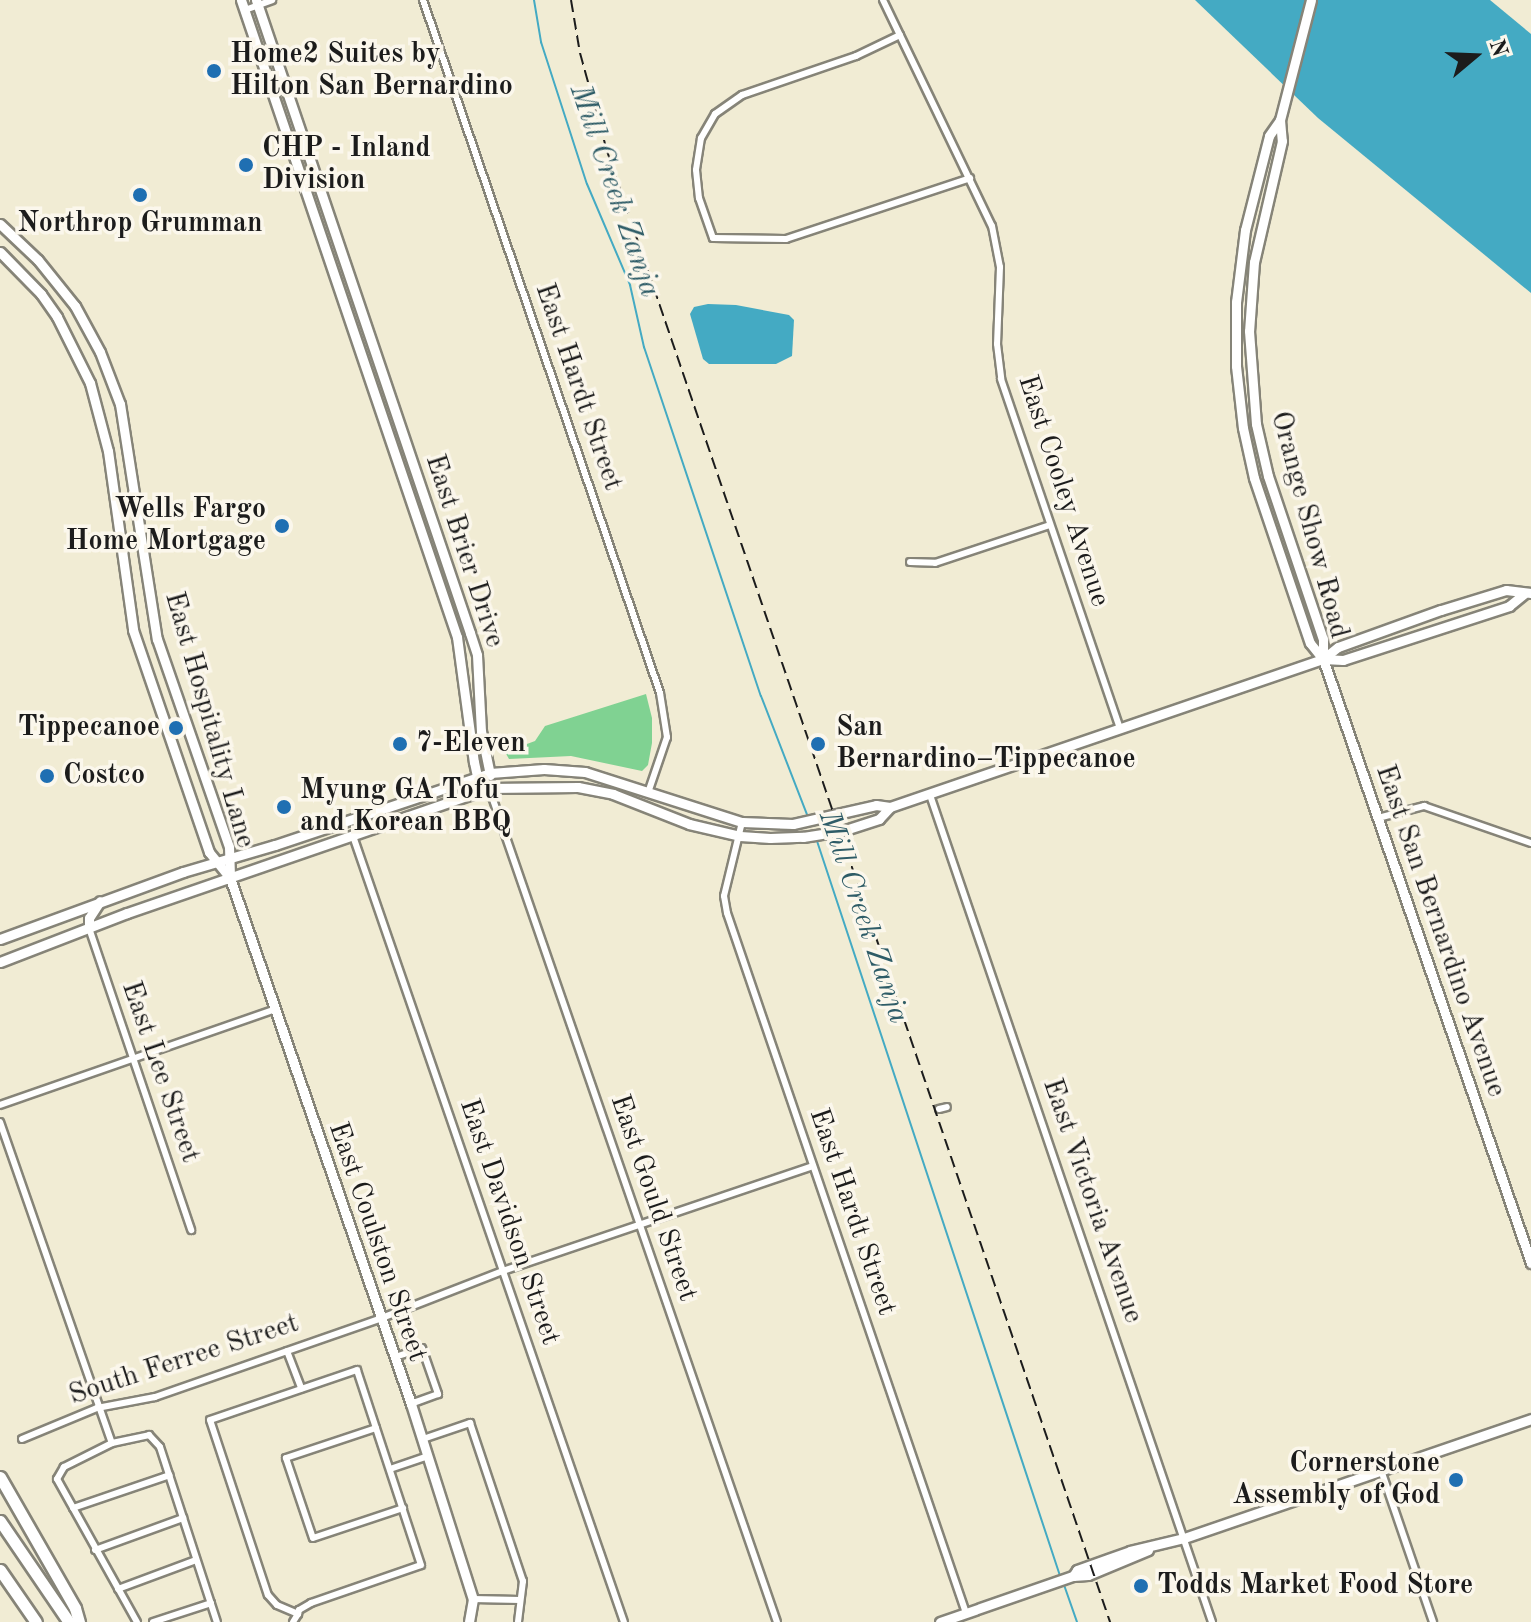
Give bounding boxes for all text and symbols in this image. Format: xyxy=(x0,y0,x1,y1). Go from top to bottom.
north arrow xyxy=(1435,16,1515,96)
text: N xyxy=(1485,37,1511,60)
place label: Home2 Suites by Hilton San Bernardino xyxy=(230,38,513,104)
marker: Home2 Suites by Hilton San Bernardino xyxy=(205,62,223,80)
water label: Mill Creek Zanja xyxy=(561,80,667,302)
place label: CHP - Inland Division xyxy=(262,132,431,198)
marker: CHP - Inland Division xyxy=(237,156,255,174)
marker: Northrop Grumman xyxy=(131,186,149,204)
place label: Northrop Grumman xyxy=(17,207,263,241)
street label: East Hardt Street xyxy=(527,279,629,495)
street label: East Cooley Avenue xyxy=(1010,371,1116,611)
street label: Orange Show Road xyxy=(1263,408,1355,642)
street label: East Brier Drive xyxy=(417,450,511,652)
place label: Wells Fargo Home Mortgage xyxy=(66,493,266,559)
marker: Wells Fargo Home Mortgage xyxy=(273,517,291,535)
street label: East Hospitality Lane xyxy=(156,588,262,852)
place label: Tippecanoe xyxy=(18,711,160,745)
place label: San Bernardino–Tippecanoe xyxy=(836,711,1136,777)
marker: Tippecanoe xyxy=(167,719,185,737)
place label: 7-Eleven xyxy=(416,727,526,761)
marker: San Bernardino–Tippecanoe xyxy=(807,733,829,755)
marker: 7-Eleven xyxy=(391,735,409,753)
place label: Costco xyxy=(63,759,145,793)
street label: East San Bernardino Avenue xyxy=(1367,760,1513,1102)
marker: Costco xyxy=(38,767,56,785)
place label: Myung GA Tofu and Korean BBQ xyxy=(300,774,511,840)
marker: Myung GA Tofu and Korean BBQ xyxy=(275,798,293,816)
water label: Mill Creek Zanja xyxy=(810,806,916,1028)
street label: East Lee Street xyxy=(113,977,207,1167)
street label: East Victoria Avenue xyxy=(1034,1074,1150,1328)
street label: East Gould Street xyxy=(602,1090,704,1306)
street label: East Davidson Street xyxy=(451,1095,567,1349)
street label: East Hardt Street xyxy=(801,1104,903,1320)
street label: East Coulston Street xyxy=(320,1118,434,1366)
street label: South Ferree Street xyxy=(65,1307,303,1413)
place label: Cornerstone Assembly of God xyxy=(1232,1447,1440,1513)
marker: Cornerstone Assembly of God xyxy=(1447,1471,1465,1489)
place label: Todds Market Food Store xyxy=(1157,1569,1473,1603)
marker: Todds Market Food Store xyxy=(1132,1577,1150,1595)

